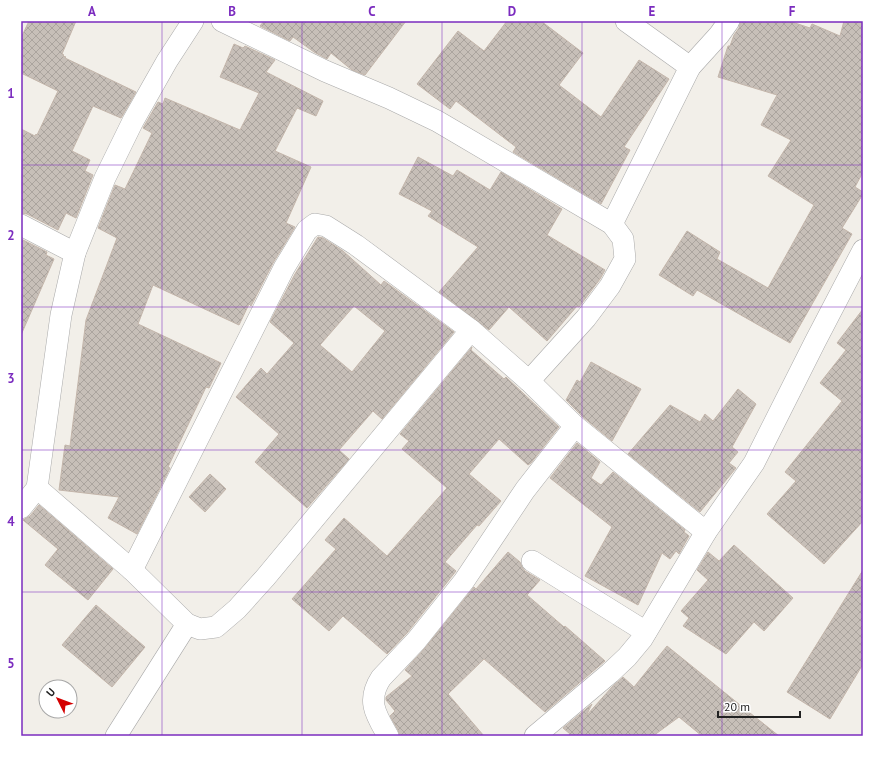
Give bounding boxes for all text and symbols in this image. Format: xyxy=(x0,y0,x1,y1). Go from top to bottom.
text: A xyxy=(88,3,96,20)
text: B xyxy=(228,3,236,20)
text: C xyxy=(368,3,376,20)
text: D xyxy=(508,3,516,20)
text: E xyxy=(649,3,656,20)
text: F xyxy=(789,3,796,20)
text: 1 xyxy=(7,85,15,102)
text: 2 xyxy=(7,227,15,244)
text: 3 xyxy=(7,370,15,387)
text: 4 xyxy=(7,513,15,530)
text: 5 xyxy=(7,655,15,672)
north arrow xyxy=(38,679,78,719)
text: U xyxy=(43,685,58,700)
scale bar xyxy=(718,693,800,719)
text: 20 m xyxy=(724,699,750,714)

